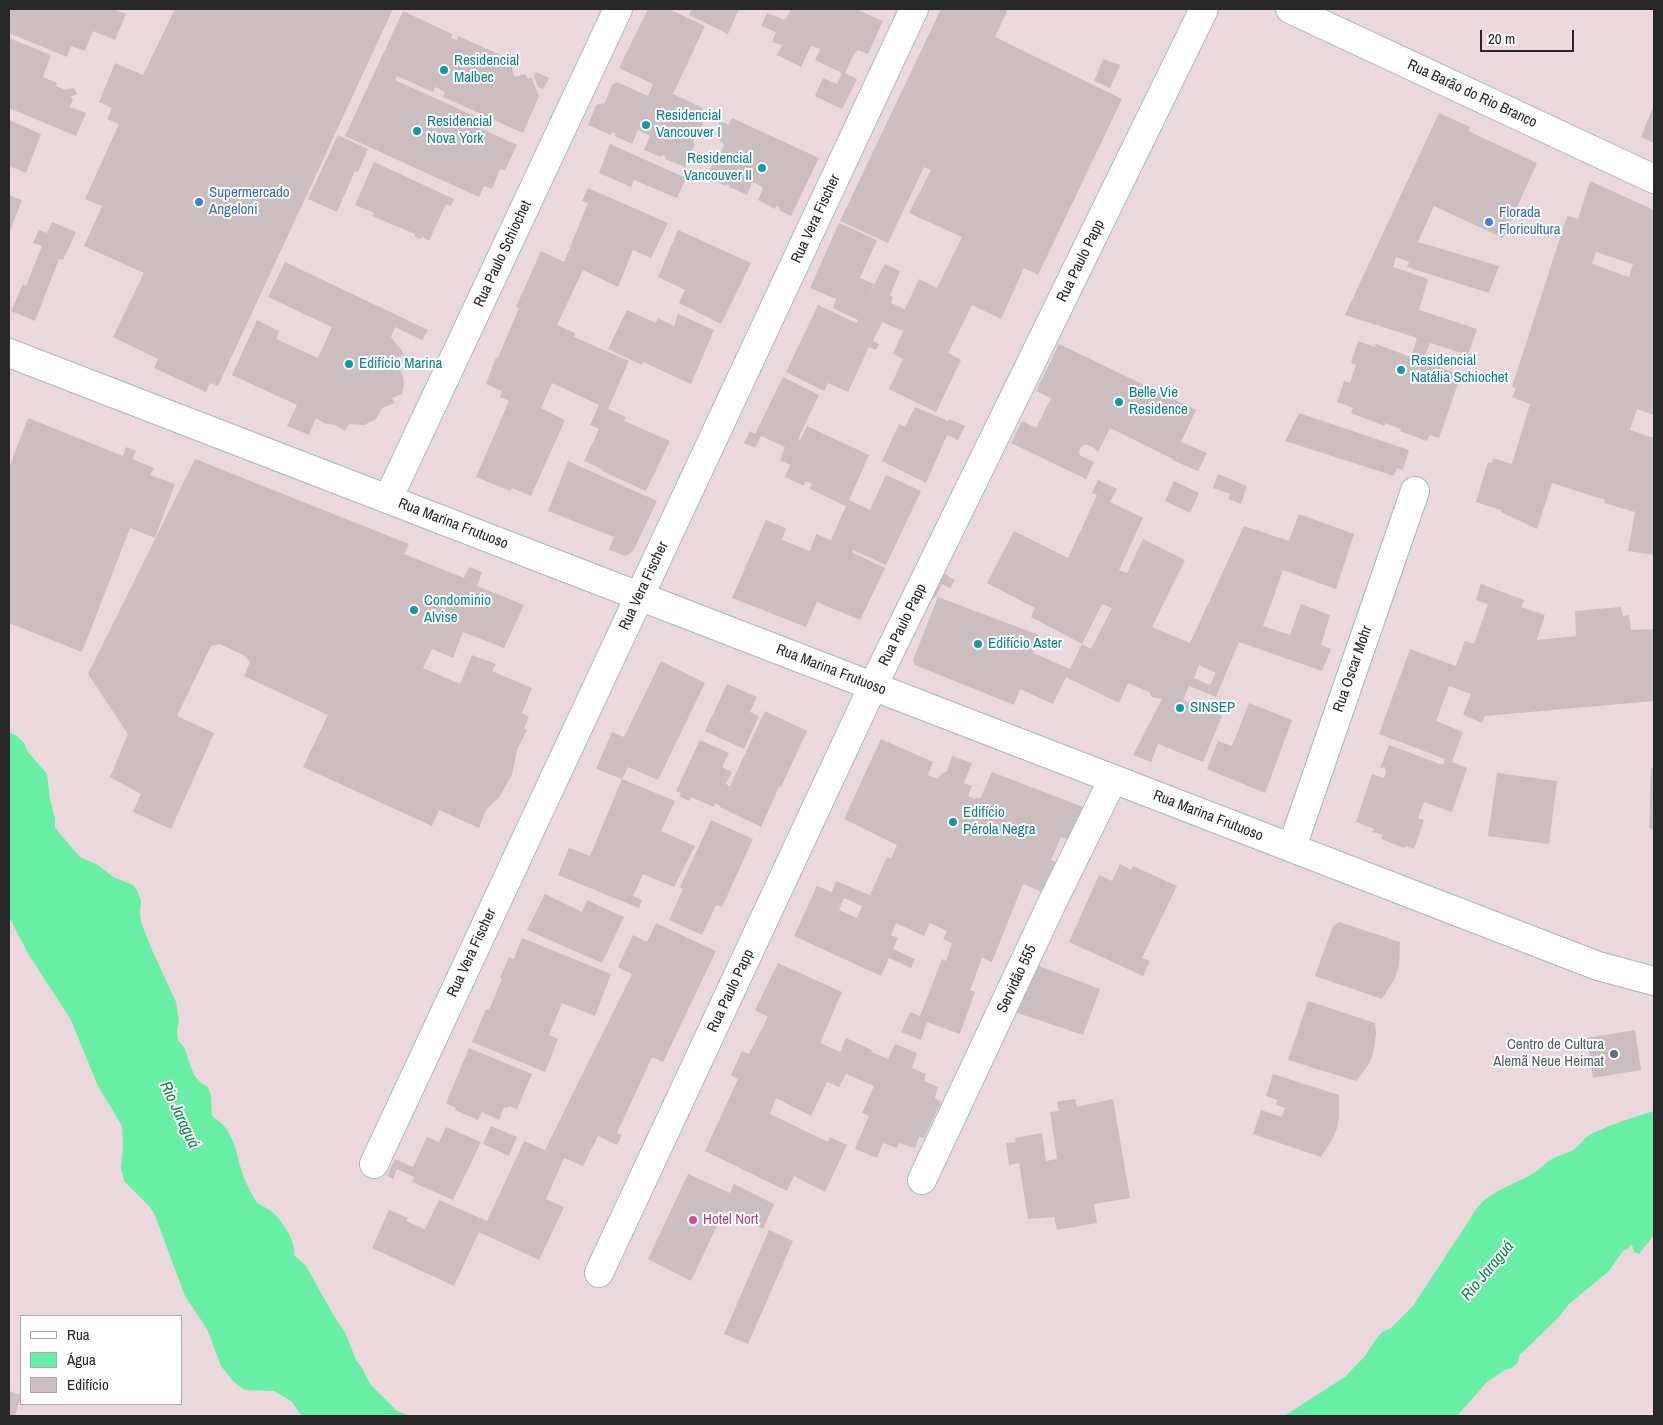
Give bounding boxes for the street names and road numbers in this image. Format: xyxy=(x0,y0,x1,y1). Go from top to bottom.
street label: Rua Barão do Rio Branco xyxy=(1404,56,1540,132)
street label: Rua Vera Fischer xyxy=(788,172,844,266)
street label: Rua Paulo Schiochet xyxy=(470,198,536,310)
street label: Rua Paulo Papp xyxy=(1053,217,1109,305)
street label: Rua Marina Frutuoso xyxy=(396,495,510,553)
street label: Rua Vera Fischer xyxy=(616,539,672,633)
street label: Rua Paulo Papp xyxy=(875,581,931,669)
street label: Rua Oscar Mohr xyxy=(1330,623,1376,715)
street label: Rua Marina Frutuoso xyxy=(774,641,888,699)
street label: Rua Marina Frutuoso xyxy=(1151,787,1265,845)
street label: Rua Vera Fischer xyxy=(444,906,500,1000)
street label: Servidão 555 xyxy=(993,942,1041,1016)
street label: Rua Paulo Papp xyxy=(704,947,758,1035)

